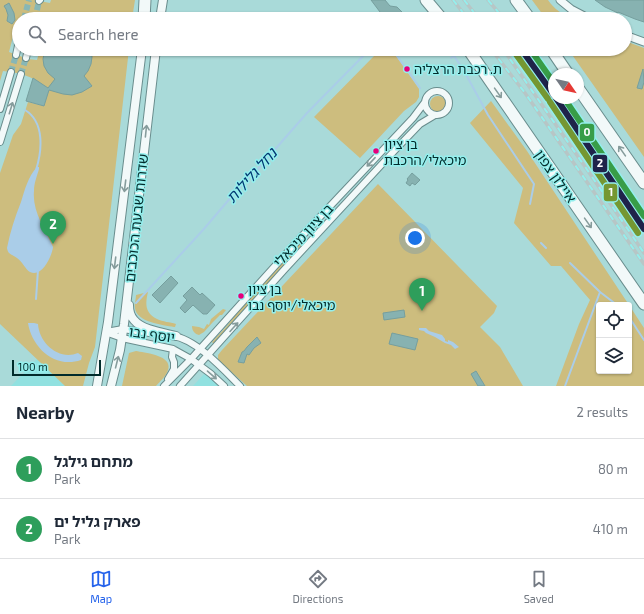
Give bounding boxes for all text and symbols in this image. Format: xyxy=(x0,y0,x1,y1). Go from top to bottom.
search box xyxy=(12,12,632,56)
icon: search xyxy=(26,23,48,45)
text: Search here xyxy=(58,25,139,43)
place label: ת. רכבת הרצליה xyxy=(414,61,502,77)
marker: ת. רכבת הרצליה xyxy=(402,64,412,74)
north arrow xyxy=(548,68,584,104)
one-way arrow xyxy=(494,87,502,98)
one-way arrow xyxy=(8,101,15,114)
line badge: 0 xyxy=(579,123,595,142)
one-way arrow xyxy=(142,125,150,138)
text: 0 xyxy=(584,125,591,138)
place label: בן ציון מיכאלי/הרכבת xyxy=(384,136,467,168)
water label: נחל גלילות xyxy=(222,143,281,206)
one-way arrow xyxy=(618,145,626,156)
marker: בן ציון מיכאלי/הרכבת xyxy=(371,146,381,156)
street label: איילון צפון xyxy=(532,146,580,206)
street label: שדרות שבעת הכוכבים xyxy=(121,153,151,283)
line badge: 2 xyxy=(592,154,608,173)
text: 2 xyxy=(597,156,603,169)
one-way arrow xyxy=(366,157,376,167)
one-way arrow xyxy=(121,179,128,192)
line badge: 1 xyxy=(603,183,618,202)
text: 1 xyxy=(609,185,613,198)
street label: בן ציון מיכאלי xyxy=(270,200,336,270)
pin: 2 xyxy=(40,211,66,244)
one-way arrow xyxy=(584,217,592,228)
your location xyxy=(405,228,425,248)
one-way arrow xyxy=(111,256,119,269)
pin: 1 xyxy=(409,278,435,311)
place label: בן ציון מיכאלי/יוסף נבו xyxy=(248,281,336,313)
marker: בן ציון מיכאלי/יוסף נבו xyxy=(236,291,246,301)
map controls xyxy=(596,302,632,374)
button: locate xyxy=(596,302,632,338)
street label: יוסף נבו xyxy=(128,322,176,346)
one-way arrow xyxy=(229,322,238,332)
button: layers xyxy=(596,338,632,374)
one-way arrow xyxy=(114,356,121,369)
scale bar xyxy=(12,358,101,377)
text: 100 m xyxy=(18,360,48,373)
one-way arrow xyxy=(207,371,217,380)
text: Nearby xyxy=(16,402,74,422)
text: 2 results xyxy=(576,404,628,420)
text: מתחם גילגל xyxy=(54,452,133,470)
text: 1 xyxy=(26,461,32,477)
text: 80 m xyxy=(598,461,628,477)
text: Park xyxy=(54,471,81,487)
text: פארק גליל ים xyxy=(54,512,141,530)
text: 2 xyxy=(25,521,33,537)
text: 410 m xyxy=(593,521,628,537)
text: Park xyxy=(54,531,81,547)
tab: Map xyxy=(90,568,112,605)
tab: Directions xyxy=(293,568,343,605)
tab: Saved xyxy=(524,568,554,605)

